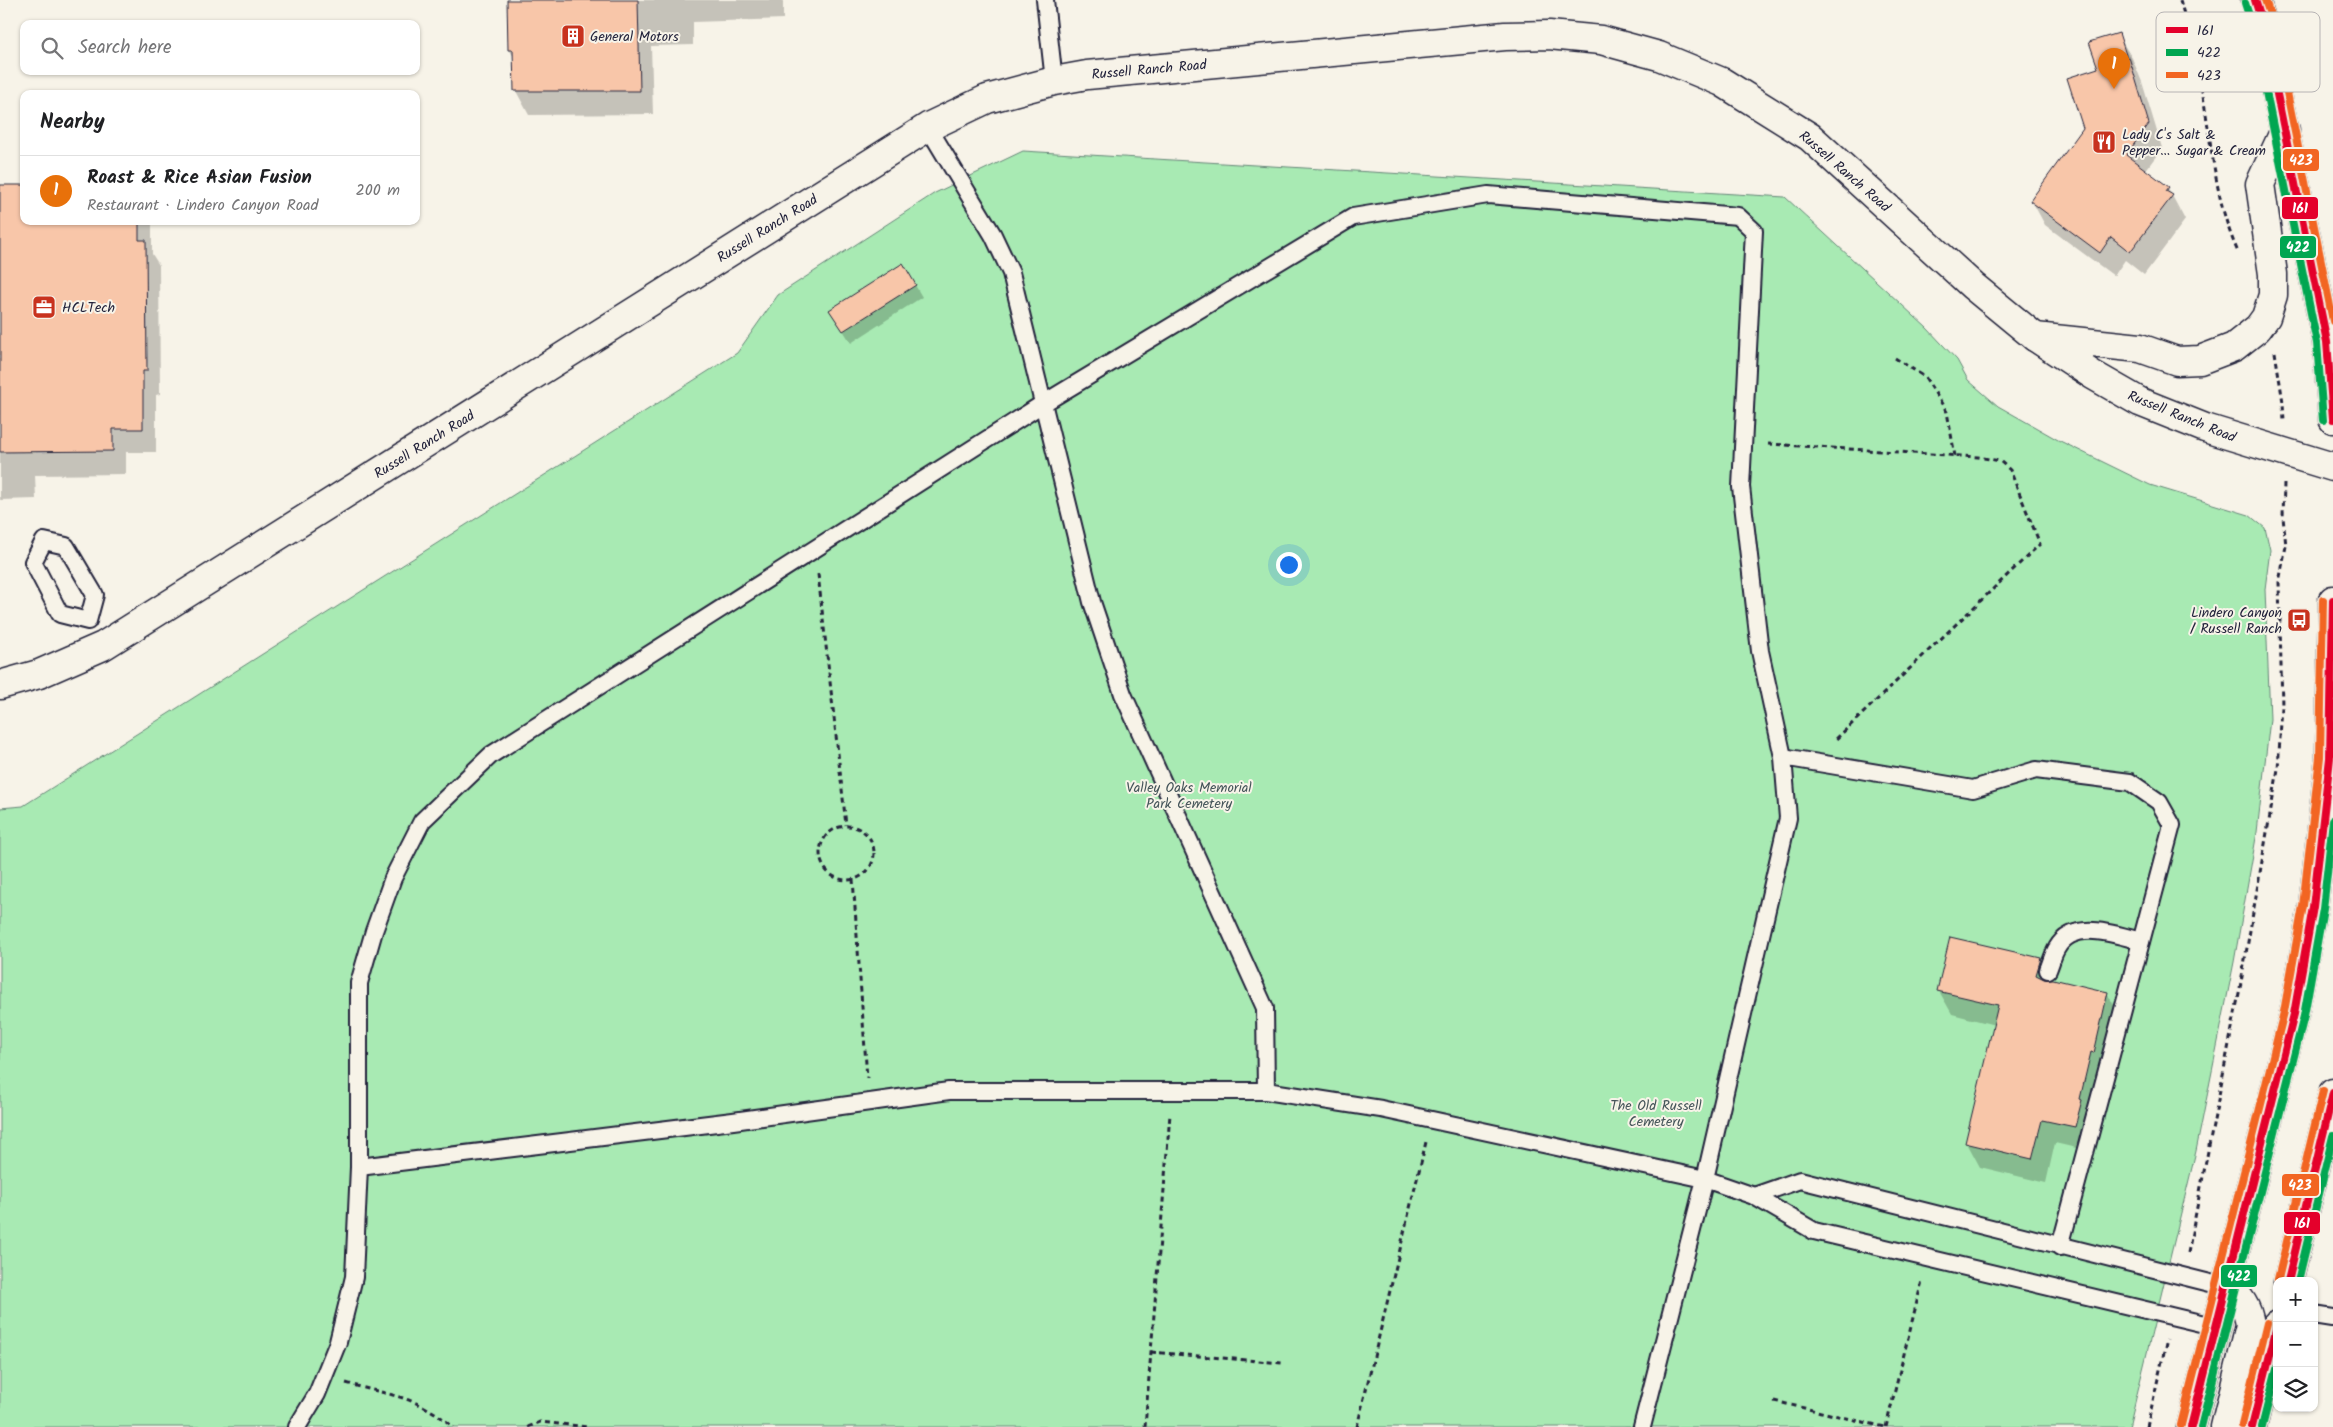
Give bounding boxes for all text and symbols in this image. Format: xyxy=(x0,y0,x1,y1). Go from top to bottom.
legend xyxy=(2156,12,2320,92)
search box xyxy=(20,20,420,75)
text: 161 xyxy=(2197,20,2214,42)
building icon: General Motors xyxy=(560,23,586,49)
place label: General Motors xyxy=(590,26,679,48)
text: Search here xyxy=(78,33,172,63)
icon: search xyxy=(38,34,66,62)
text: 422 xyxy=(2197,42,2221,64)
pin: 1 xyxy=(2098,48,2130,89)
street label: Russell Ranch Road xyxy=(1091,54,1208,86)
text: 423 xyxy=(2197,65,2221,87)
text: Nearby xyxy=(40,106,105,139)
place label: Lady C's Salt & Pepper... Sugar & Cream xyxy=(2122,124,2266,162)
street label: Russell Ranch Road xyxy=(1794,126,1896,219)
restaurant icon: Lady C's Salt & Pepper... Sugar & Cream xyxy=(2091,129,2117,155)
line badge: 423 xyxy=(2282,148,2320,172)
text: 423 xyxy=(2289,150,2313,172)
text: Roast & Rice Asian Fusion xyxy=(87,163,312,193)
text: 1 xyxy=(54,178,58,203)
text: 200 m xyxy=(356,178,400,203)
street label: Russell Ranch Road xyxy=(713,188,823,269)
text: Restaurant · Lindero Canyon Road xyxy=(87,193,319,218)
line badge: 161 xyxy=(2281,196,2319,220)
text: 161 xyxy=(2292,198,2309,220)
line badge: 422 xyxy=(2279,235,2317,259)
text: 422 xyxy=(2286,237,2310,259)
office icon: HCLTech xyxy=(31,294,57,320)
place label: HCLTech xyxy=(62,297,115,319)
street label: Russell Ranch Road xyxy=(2124,385,2240,449)
street label: Russell Ranch Road xyxy=(370,404,480,485)
your location xyxy=(1276,552,1302,578)
place label: Lindero Canyon / Russell Ranch xyxy=(2190,602,2282,640)
bus stop icon: Lindero Canyon / Russell Ranch xyxy=(2286,607,2312,633)
park label: Valley Oaks Memorial Park Cemetery xyxy=(1126,777,1252,815)
park label: The Old Russell Cemetery xyxy=(1610,1095,1702,1133)
line badge: 423 xyxy=(2281,1173,2320,1197)
text: 423 xyxy=(2288,1175,2312,1197)
line badge: 161 xyxy=(2283,1211,2321,1235)
text: 161 xyxy=(2294,1213,2311,1235)
line badge: 422 xyxy=(2220,1264,2258,1288)
text: 422 xyxy=(2227,1266,2251,1288)
map controls xyxy=(2273,1277,2318,1412)
button: + xyxy=(2273,1277,2318,1322)
button: − xyxy=(2273,1322,2318,1367)
button: layers xyxy=(2273,1367,2318,1412)

